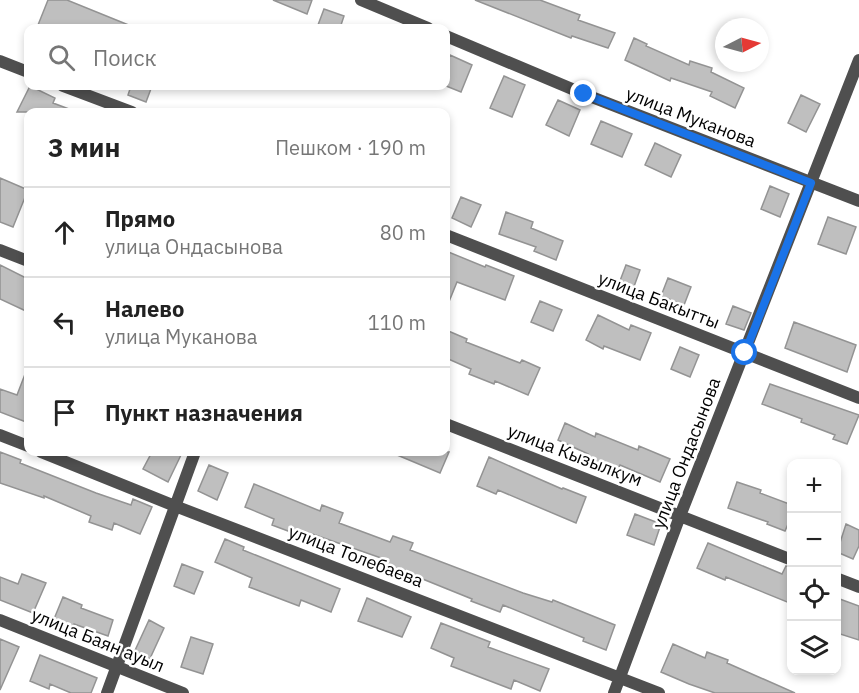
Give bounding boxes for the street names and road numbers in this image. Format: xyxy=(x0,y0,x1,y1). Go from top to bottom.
street label: улица Муканова xyxy=(623,82,760,152)
street label: улица Бакытты xyxy=(595,266,723,334)
street label: улица Ондасынова xyxy=(647,374,726,532)
street label: улица Кызылкум xyxy=(504,419,646,491)
street label: улица Толебаева xyxy=(285,520,427,592)
street label: улица Баян ауыл xyxy=(28,603,168,677)

